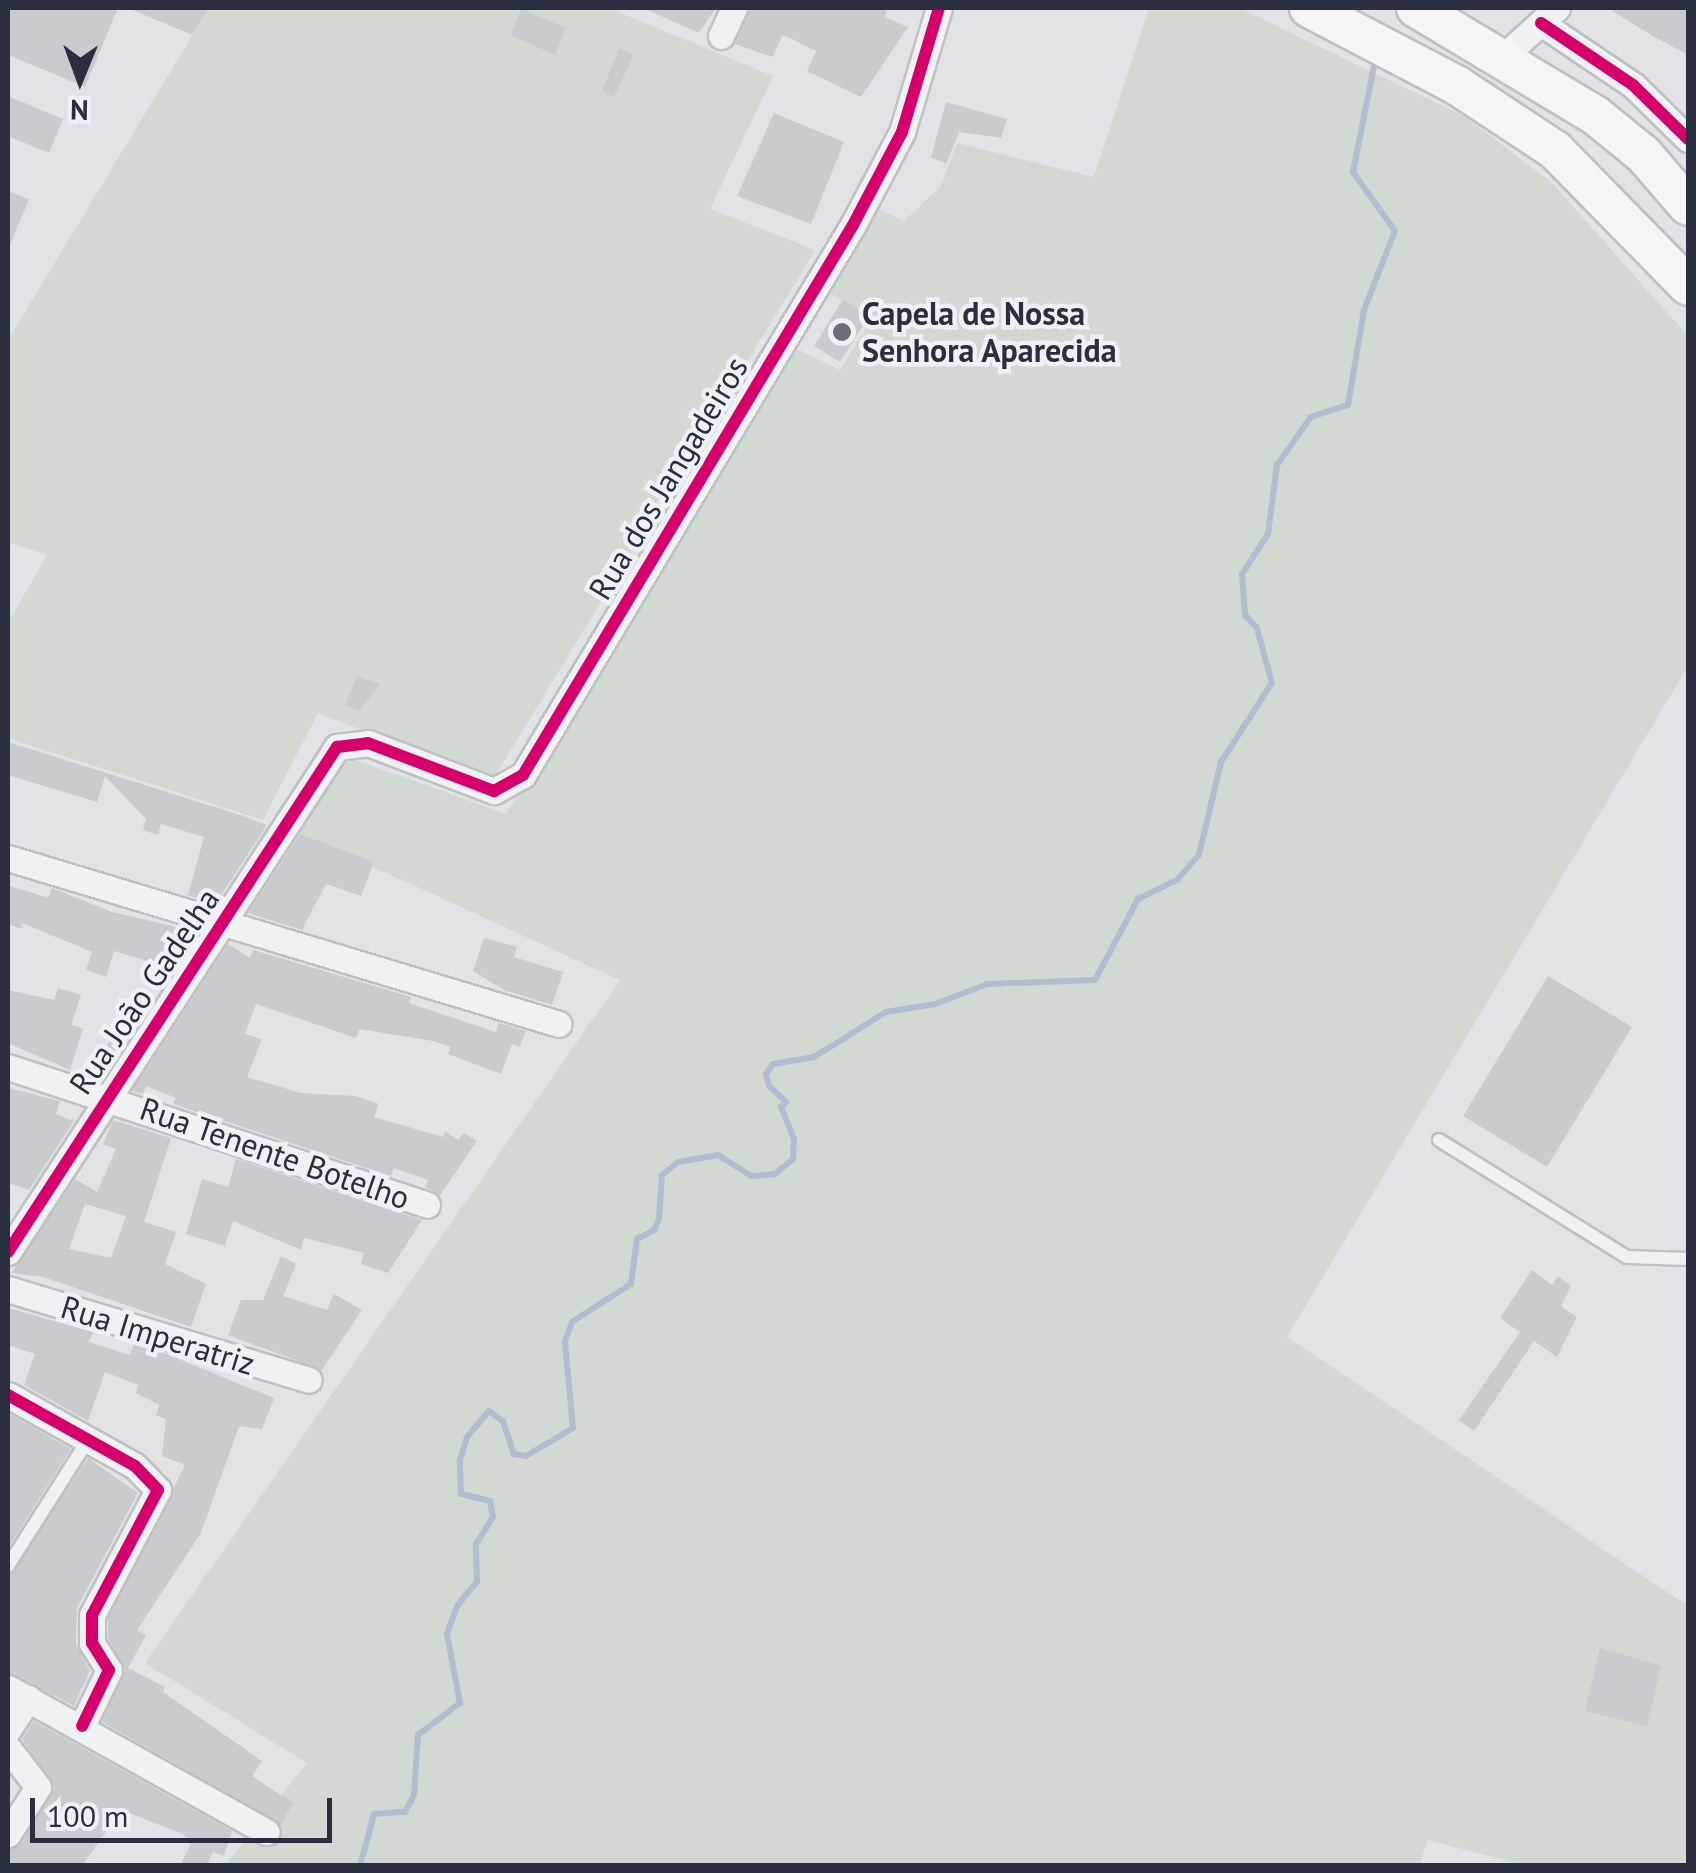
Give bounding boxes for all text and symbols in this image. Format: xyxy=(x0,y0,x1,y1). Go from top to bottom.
north arrow xyxy=(30,30,130,130)
text: N xyxy=(70,92,89,129)
place label: Capela de Nossa Senhora Aparecida xyxy=(862,295,1118,370)
marker: Capela de Nossa Senhora Aparecida xyxy=(831,321,853,343)
street label: Rua dos Jangadeiros xyxy=(580,350,756,606)
street label: Rua João Gadelha xyxy=(61,881,227,1101)
street label: Rua Tenente Botelho xyxy=(135,1089,415,1217)
street label: Rua Imperatriz xyxy=(56,1287,260,1383)
scale bar xyxy=(35,1778,338,1840)
text: 100 m xyxy=(47,1796,128,1835)

